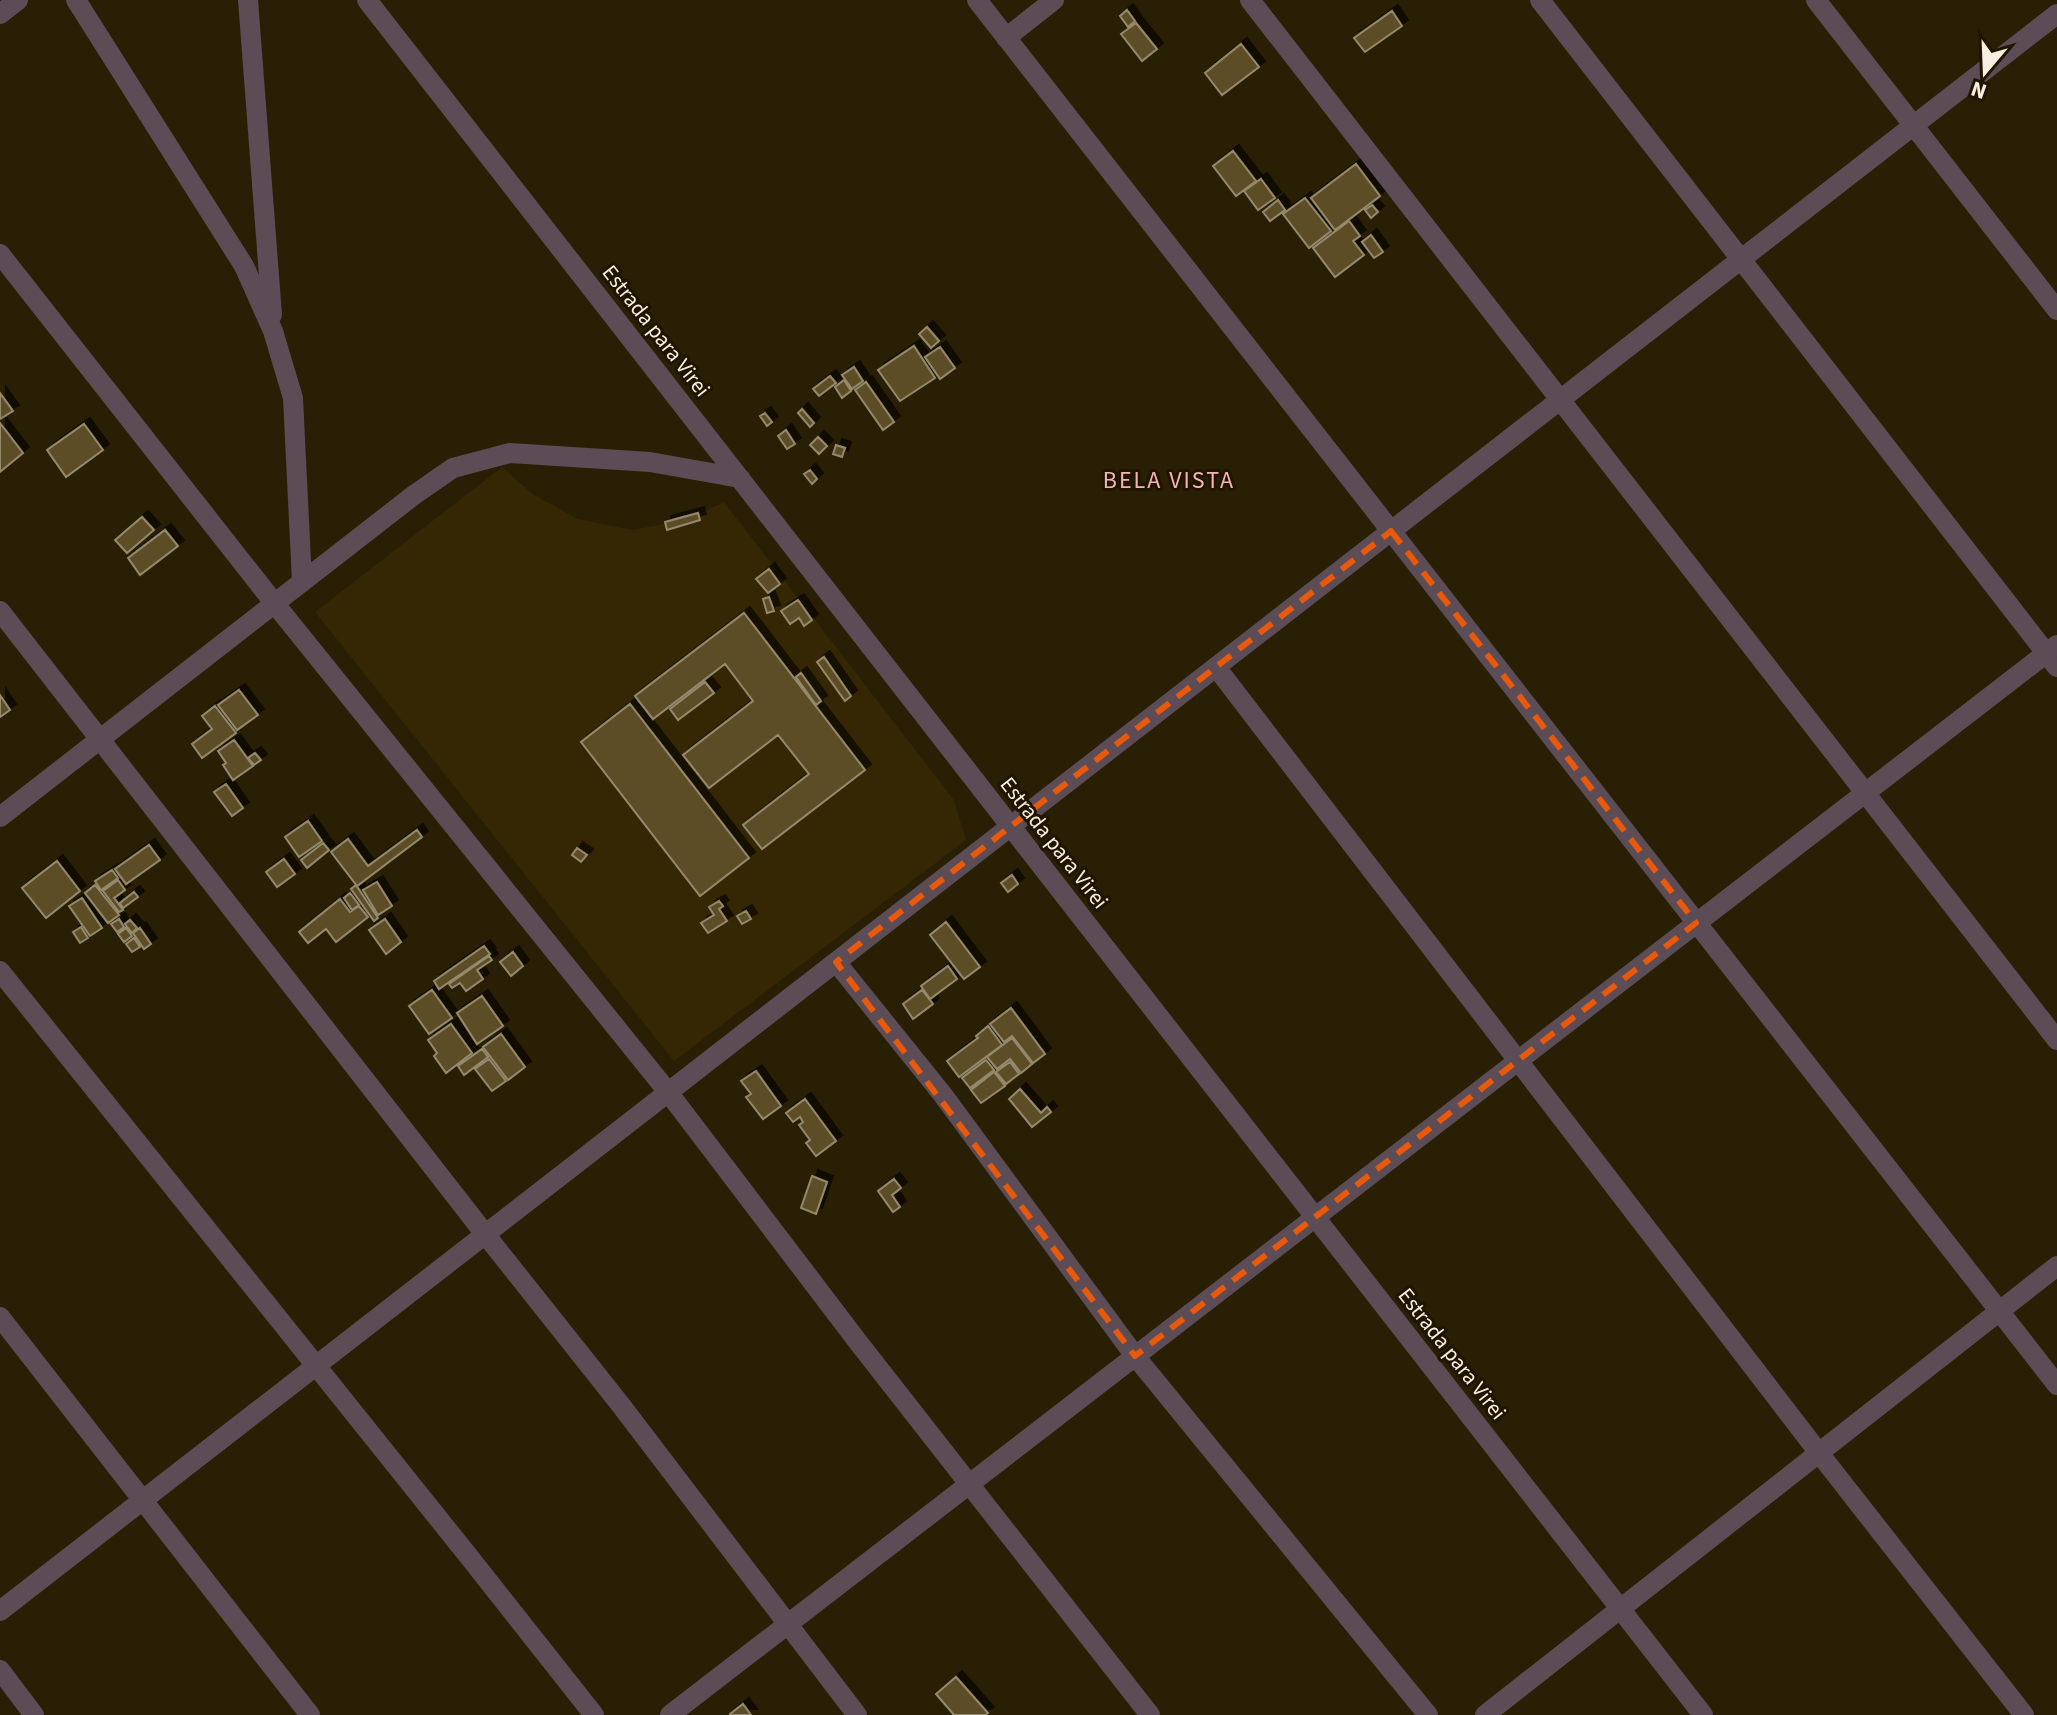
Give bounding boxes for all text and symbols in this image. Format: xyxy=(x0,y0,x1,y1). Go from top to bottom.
north arrow xyxy=(1945,32,2025,112)
text: N xyxy=(1967,72,1991,107)
street label: Estrada para Virei xyxy=(594,258,718,404)
district label: BELA VISTA xyxy=(1103,463,1235,498)
street label: Estrada para Virei xyxy=(992,770,1116,916)
street label: Estrada para Virei xyxy=(1390,1281,1514,1427)

